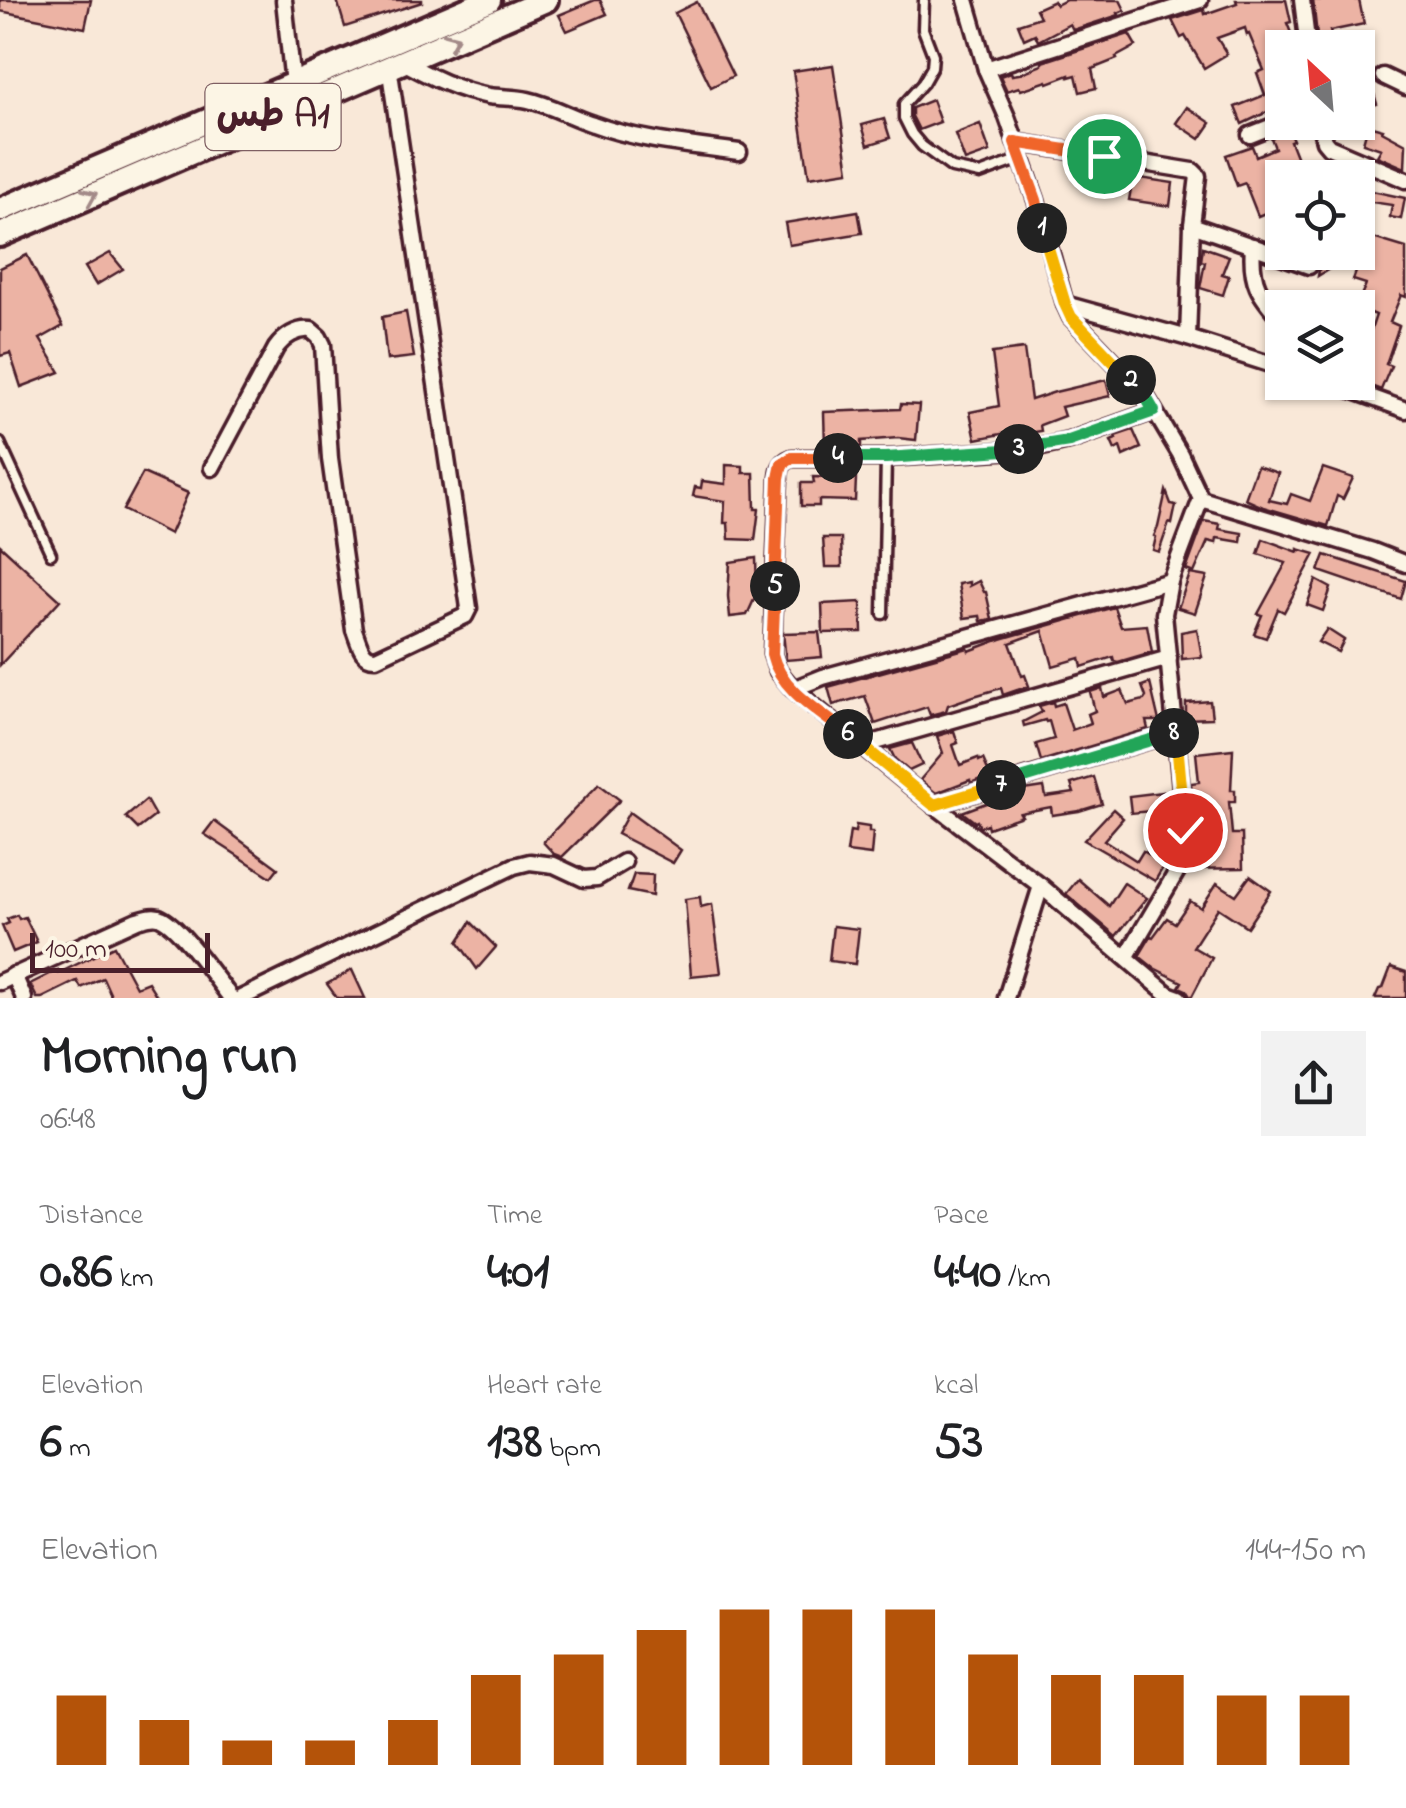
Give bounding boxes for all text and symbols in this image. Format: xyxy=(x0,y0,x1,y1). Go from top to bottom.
north arrow xyxy=(1265,30,1375,140)
map controls xyxy=(1265,30,1375,400)
one-way arrow xyxy=(442,32,460,52)
road number: طس A1 xyxy=(206,84,340,150)
pin xyxy=(1062,114,1147,199)
icon: arrive xyxy=(1077,129,1132,184)
button: locate xyxy=(1265,160,1375,270)
one-way arrow xyxy=(79,188,97,208)
pin: 1 xyxy=(1017,203,1067,253)
text: 1 xyxy=(1038,207,1046,248)
button: layers xyxy=(1265,290,1375,400)
pin: 2 xyxy=(1106,355,1156,405)
text: 2 xyxy=(1124,359,1138,400)
pin: 3 xyxy=(994,424,1044,474)
text: 3 xyxy=(1013,428,1025,469)
pin: 4 xyxy=(813,433,863,483)
text: 4 xyxy=(832,437,844,478)
pin: 5 xyxy=(750,561,800,611)
text: 5 xyxy=(767,565,783,606)
pin: 8 xyxy=(1149,708,1199,758)
pin: 6 xyxy=(823,709,873,759)
text: 8 xyxy=(1169,712,1179,753)
text: 6 xyxy=(842,713,854,754)
pin: 7 xyxy=(976,760,1026,810)
text: 7 xyxy=(995,764,1007,805)
pin xyxy=(1143,788,1228,873)
icon: check xyxy=(1158,803,1213,858)
scale bar xyxy=(30,928,210,973)
text: 100 m xyxy=(45,930,107,971)
text: Morning run xyxy=(40,1019,297,1099)
button: share xyxy=(1261,1031,1366,1136)
text: 06:48 xyxy=(40,1097,96,1144)
text: Distance xyxy=(40,1196,143,1237)
text: Time xyxy=(487,1196,542,1237)
text: Pace xyxy=(934,1196,989,1237)
text: 0.86 xyxy=(40,1237,113,1310)
text: 4:01 xyxy=(487,1237,549,1310)
text: 4:40 xyxy=(934,1237,1001,1310)
text: km xyxy=(113,1259,154,1300)
text: /km xyxy=(1001,1259,1051,1300)
text: Elevation xyxy=(40,1366,143,1407)
text: Heart rate xyxy=(487,1366,602,1407)
text: kcal xyxy=(934,1366,979,1407)
text: 6 xyxy=(40,1407,62,1480)
text: 138 xyxy=(487,1407,542,1480)
text: 53 xyxy=(934,1407,983,1480)
text: m xyxy=(62,1429,91,1470)
text: bpm xyxy=(542,1429,601,1470)
text: Elevation xyxy=(40,1528,158,1575)
text: 144–150 m xyxy=(1245,1528,1366,1575)

